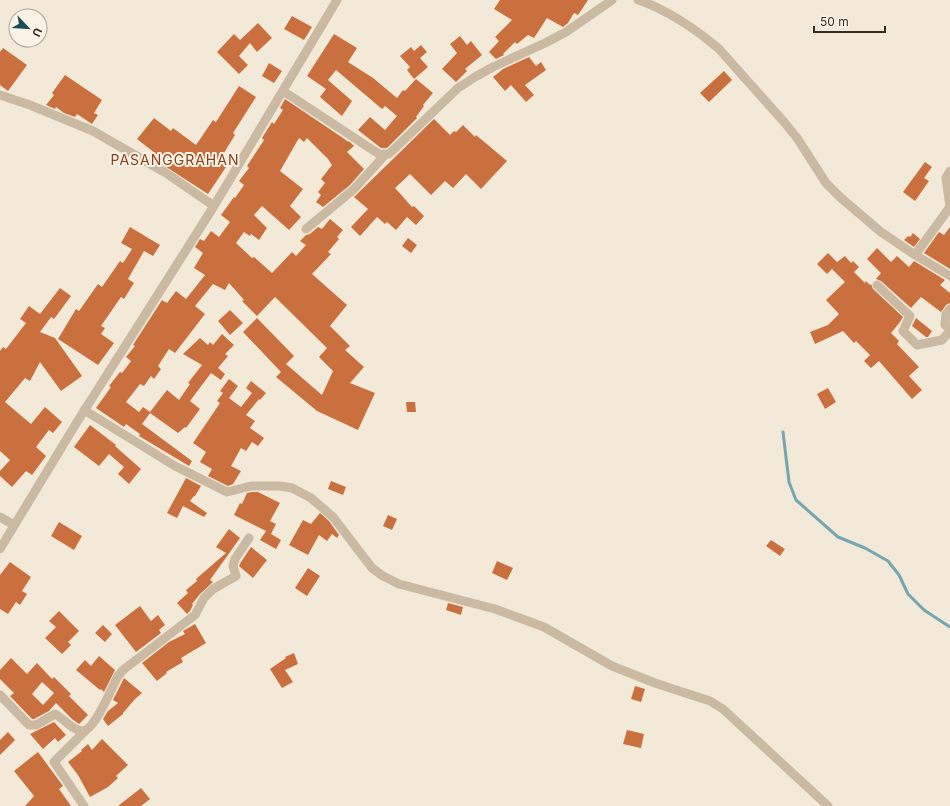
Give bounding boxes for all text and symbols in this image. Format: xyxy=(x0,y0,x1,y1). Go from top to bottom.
north arrow xyxy=(8,8,48,48)
scale bar xyxy=(814,8,885,34)
text: 50 m xyxy=(820,14,849,29)
text: U xyxy=(29,26,45,39)
district label: PASANGGRAHAN xyxy=(111,151,239,168)

